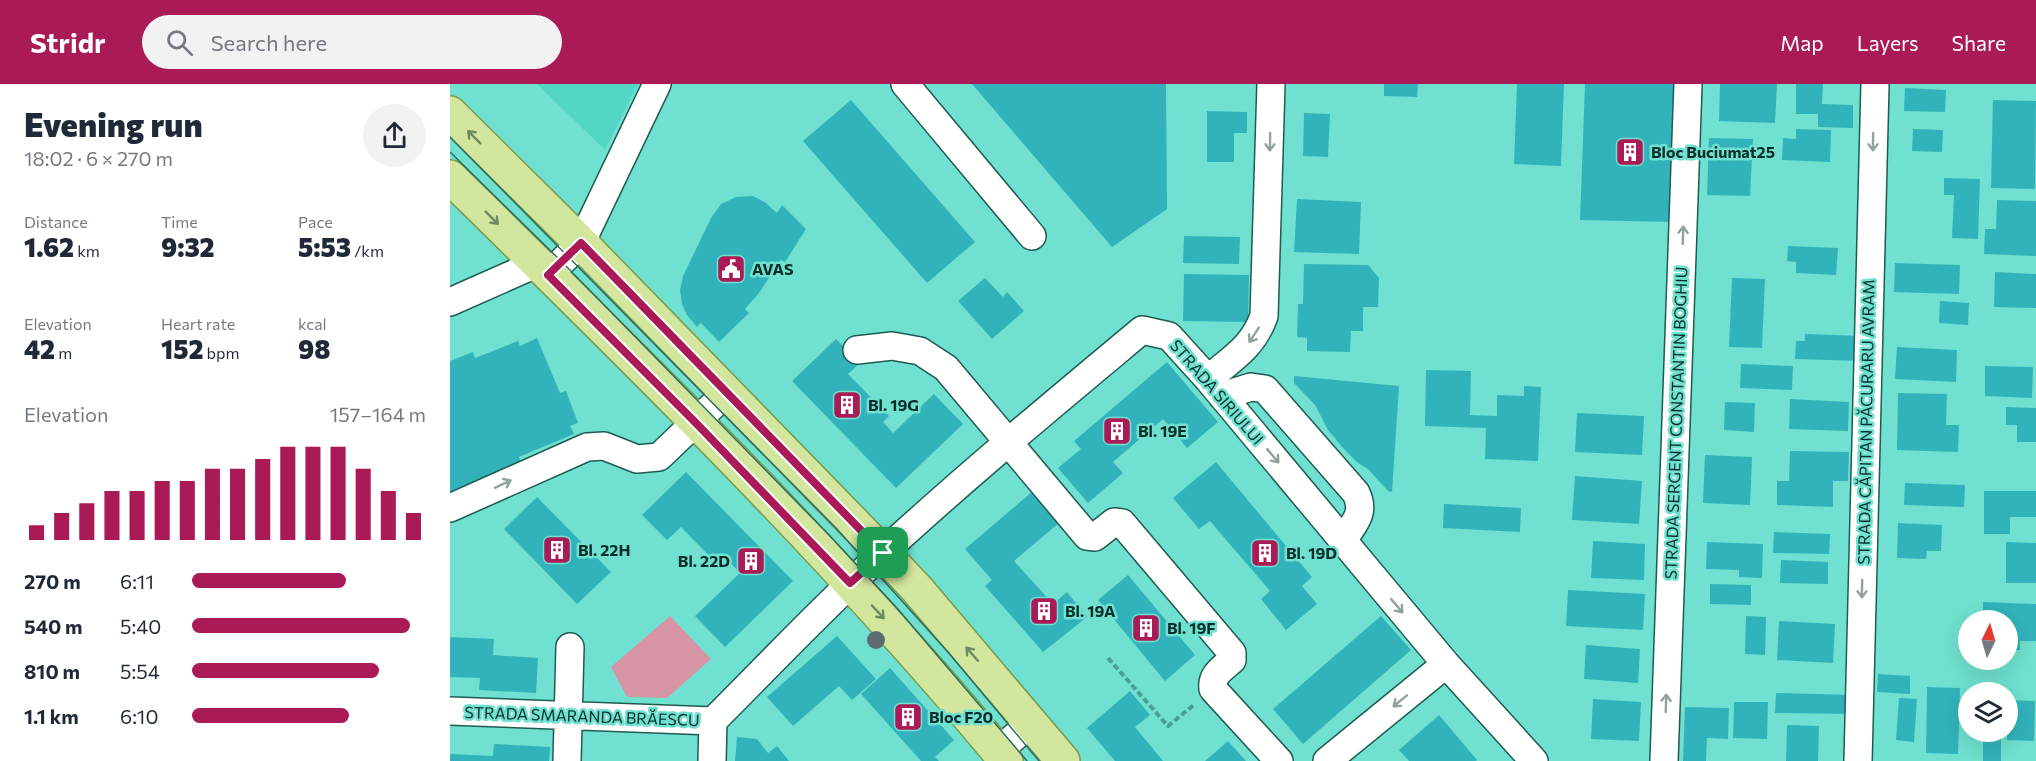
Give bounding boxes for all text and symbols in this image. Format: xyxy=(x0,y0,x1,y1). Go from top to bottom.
search box xyxy=(142,15,562,69)
text: Stridr xyxy=(30,25,106,59)
icon: search xyxy=(163,26,196,59)
text: Search here xyxy=(211,29,327,56)
text: Map xyxy=(1780,30,1824,55)
text: Layers xyxy=(1857,30,1919,55)
text: Share xyxy=(1952,30,2006,55)
text: Evening run xyxy=(24,103,203,144)
button: share xyxy=(363,104,426,167)
one-way arrow xyxy=(466,129,481,144)
one-way arrow xyxy=(1264,132,1275,152)
one-way arrow xyxy=(1867,132,1879,152)
building icon: Bloc Buciumat25 xyxy=(1614,136,1646,168)
place label: Bloc Buciumat25 xyxy=(1651,142,1775,161)
text: 18:02 · 6 × 270 m xyxy=(24,146,173,170)
one-way arrow xyxy=(484,210,499,225)
text: Distance xyxy=(24,212,88,231)
text: Time xyxy=(161,212,198,231)
text: Pace xyxy=(298,212,333,231)
one-way arrow xyxy=(1677,225,1689,245)
text: 1.62 xyxy=(24,231,74,262)
text: 9:32 xyxy=(161,231,215,262)
text: 5:53 xyxy=(298,231,351,262)
text: km xyxy=(74,241,100,260)
text: /km xyxy=(351,241,384,260)
public building icon: AVAS xyxy=(715,253,747,285)
place label: AVAS xyxy=(752,259,794,278)
street label: STRADA SERGENT CONSTANTIN BOGHIU xyxy=(1661,266,1690,580)
street label: STRADA CĂPITAN PĂCURARU AVRAM xyxy=(1854,279,1877,565)
text: Elevation xyxy=(24,314,92,333)
text: Heart rate xyxy=(161,314,235,333)
text: kcal xyxy=(298,314,327,333)
one-way arrow xyxy=(1248,326,1260,343)
text: 42 xyxy=(24,333,55,364)
text: 152 xyxy=(161,333,203,364)
text: 98 xyxy=(298,333,330,364)
street label: STRADA SIRIULUI xyxy=(1167,335,1268,448)
text: m xyxy=(55,343,72,362)
text: bpm xyxy=(203,343,239,362)
building icon: Bl. 19G xyxy=(831,389,863,421)
place label: Bl. 19G xyxy=(868,395,919,414)
text: Elevation xyxy=(24,402,109,426)
text: 157–164 m xyxy=(330,402,426,426)
building icon: Bl. 19E xyxy=(1101,415,1133,447)
place label: Bl. 19E xyxy=(1138,421,1187,440)
one-way arrow xyxy=(1266,448,1279,464)
one-way arrow xyxy=(494,477,512,489)
pin xyxy=(857,527,908,578)
building icon: Bl. 22H xyxy=(541,534,573,566)
icon: arrive xyxy=(866,536,899,569)
building icon: Bl. 19D xyxy=(1249,537,1281,569)
place label: Bl. 22H xyxy=(578,540,630,559)
place label: Bl. 19D xyxy=(1286,543,1337,562)
building icon: Bl. 22D xyxy=(735,545,767,577)
place label: Bl. 22D xyxy=(678,551,730,570)
text: 270 m xyxy=(24,569,81,593)
text: 6:11 xyxy=(120,569,154,593)
one-way arrow xyxy=(1856,579,1868,599)
building icon: Bl. 19A xyxy=(1028,595,1060,627)
one-way arrow xyxy=(1391,598,1404,614)
place label: Bl. 19A xyxy=(1065,601,1116,620)
one-way arrow xyxy=(870,605,885,620)
north arrow xyxy=(1958,610,2018,670)
map controls xyxy=(1958,610,2018,742)
building icon: Bl. 19F xyxy=(1130,612,1162,644)
text: 540 m xyxy=(24,614,83,638)
text: 5:40 xyxy=(120,614,161,638)
place label: Bl. 19F xyxy=(1167,618,1216,637)
one-way arrow xyxy=(965,647,979,662)
text: 810 m xyxy=(24,659,80,683)
text: 5:54 xyxy=(120,659,160,683)
button: layers xyxy=(1958,682,2018,742)
one-way arrow xyxy=(1661,693,1672,713)
one-way arrow xyxy=(1392,695,1408,708)
building icon: Bloc F20 xyxy=(892,701,924,733)
street label: STRADA SMARANDA BRĂESCU xyxy=(464,702,700,729)
text: 1.1 km xyxy=(24,704,79,728)
text: 6:10 xyxy=(120,704,158,728)
place label: Bloc F20 xyxy=(929,707,993,726)

